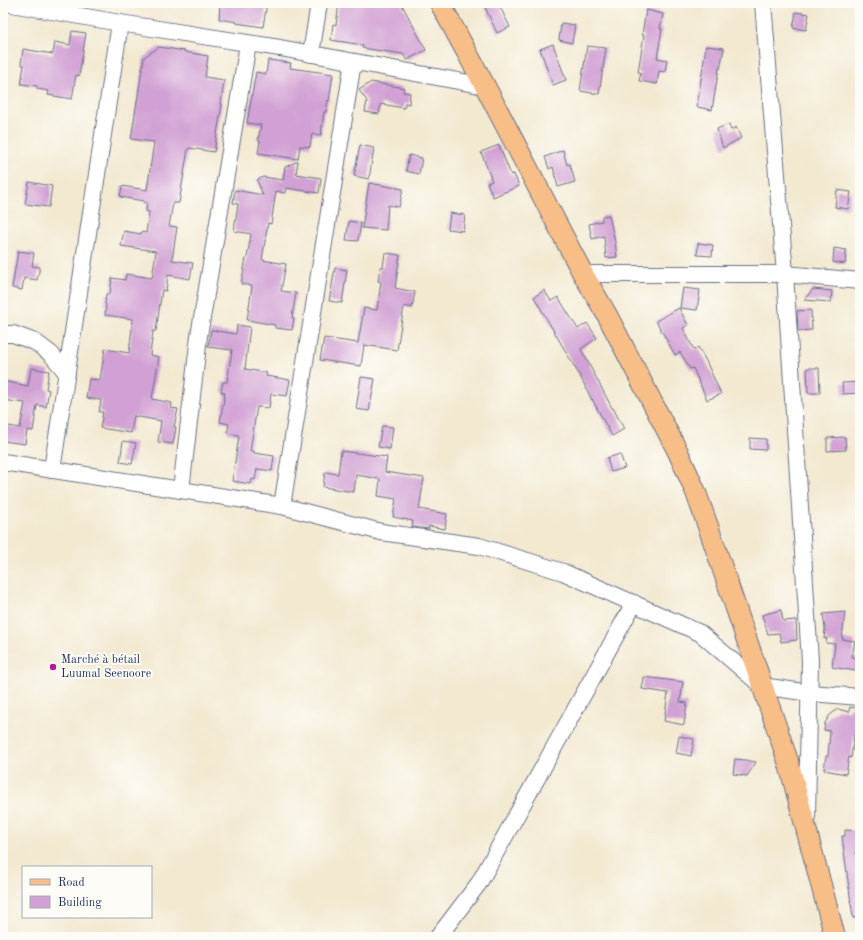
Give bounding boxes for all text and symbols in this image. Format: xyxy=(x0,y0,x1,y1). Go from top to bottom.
place label: Marché à bétail Luumal Seenoore xyxy=(61,654,152,680)
marker: Marché à bétail Luumal Seenoore xyxy=(48,662,58,672)
legend xyxy=(22,866,152,918)
text: Road xyxy=(58,877,85,889)
text: Building xyxy=(58,897,102,909)

